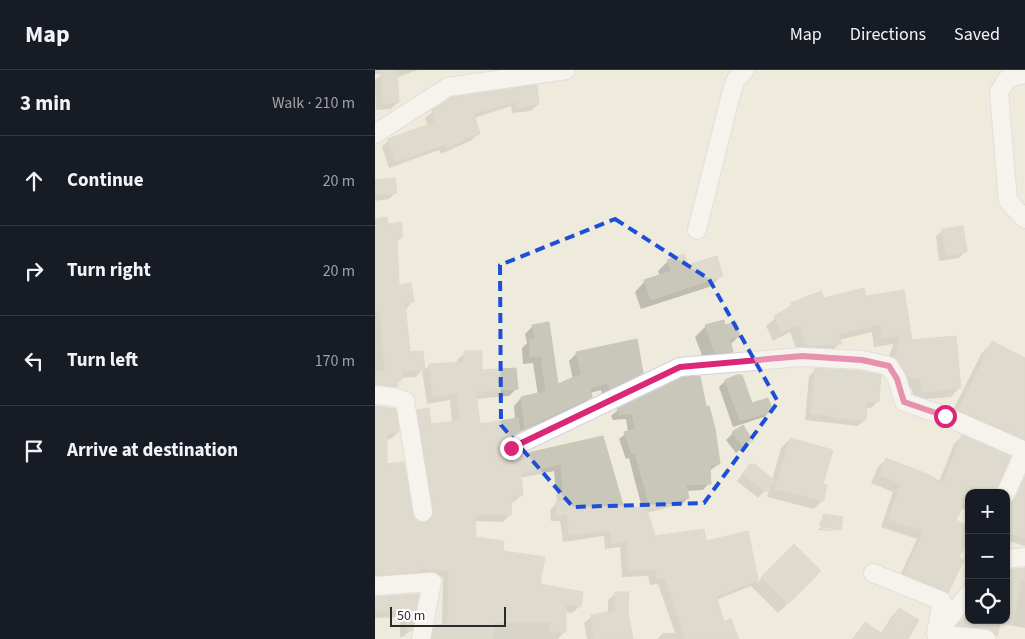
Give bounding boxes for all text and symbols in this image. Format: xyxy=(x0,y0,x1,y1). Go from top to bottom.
text: Map xyxy=(25,17,70,52)
text: Map xyxy=(790,22,822,47)
text: Directions xyxy=(850,22,926,47)
text: Saved xyxy=(954,22,1000,47)
text: 3 min xyxy=(20,88,71,118)
text: Walk · 210 m xyxy=(272,92,355,114)
icon: ahead xyxy=(20,167,48,195)
text: Continue xyxy=(67,167,144,194)
text: 20 m xyxy=(323,170,355,192)
icon: right xyxy=(20,257,48,285)
text: Turn right xyxy=(67,257,151,284)
text: 20 m xyxy=(323,260,355,282)
icon: left xyxy=(20,347,48,375)
text: Turn left xyxy=(67,347,138,374)
text: 170 m xyxy=(315,350,355,372)
route start xyxy=(934,405,957,428)
icon: arrive xyxy=(20,437,48,465)
text: Arrive at destination xyxy=(67,437,238,464)
route end xyxy=(500,437,523,460)
map controls xyxy=(965,489,1010,624)
button: + xyxy=(965,489,1010,534)
button: − xyxy=(965,534,1010,579)
button: locate xyxy=(965,579,1010,624)
scale bar xyxy=(390,604,506,627)
text: 50 m xyxy=(397,606,425,626)

